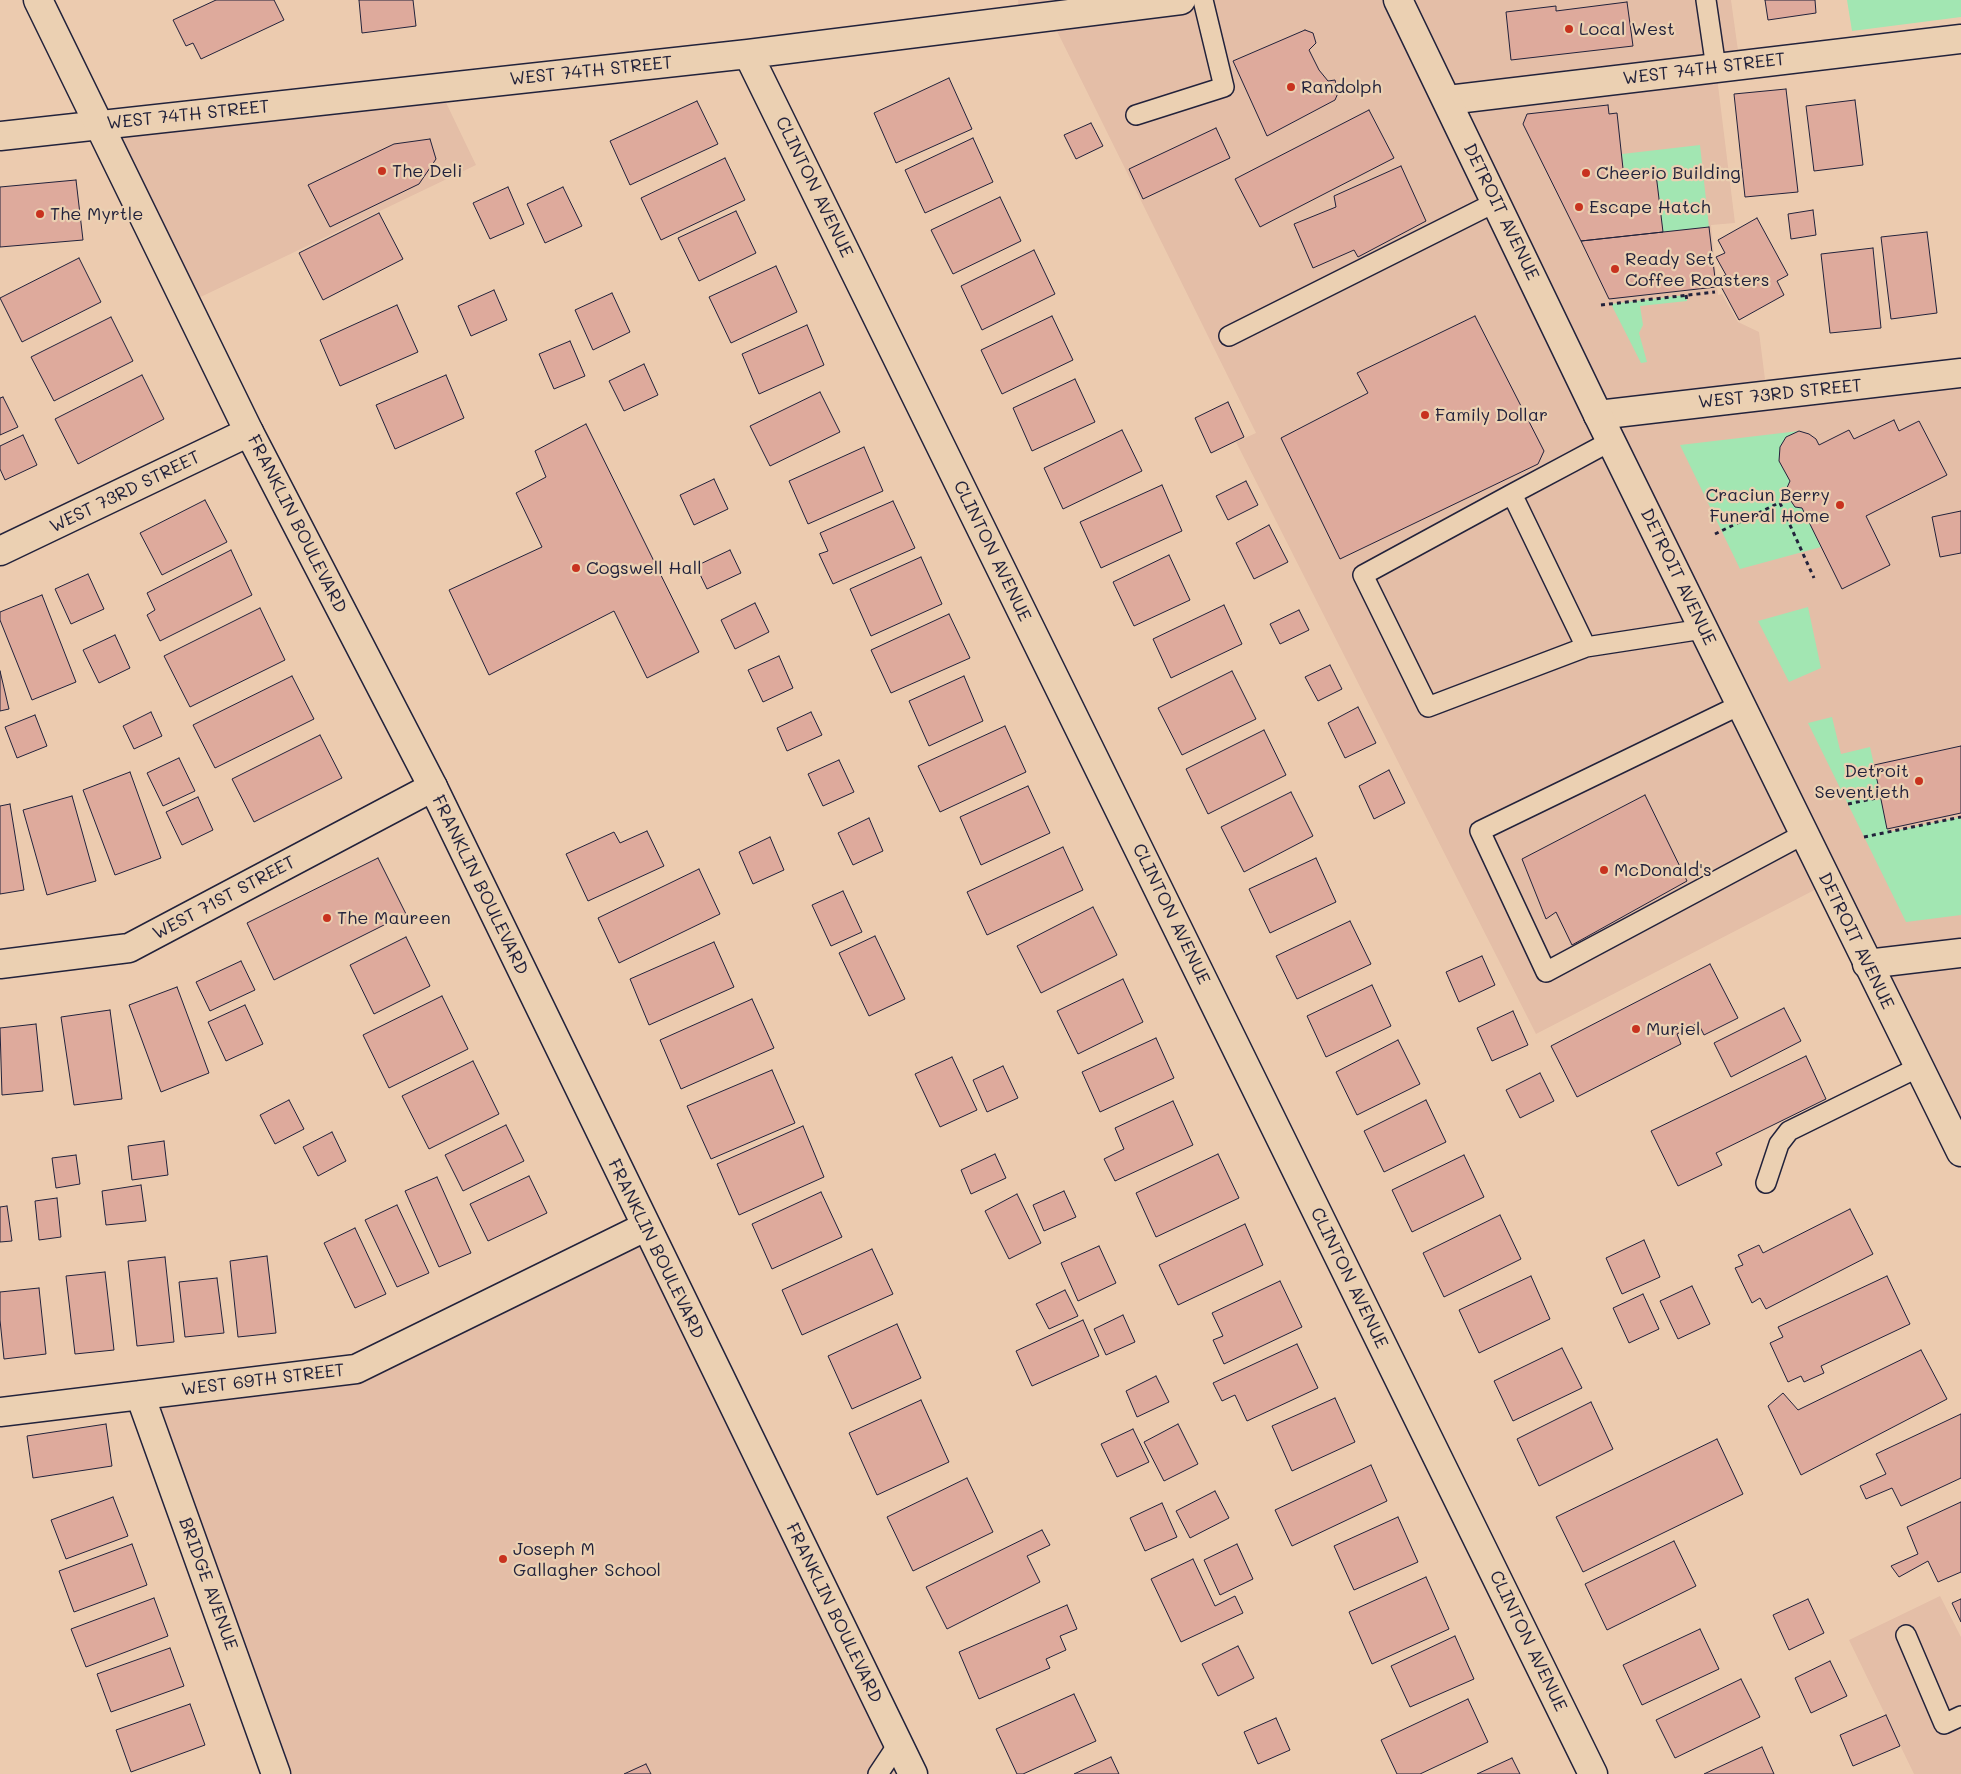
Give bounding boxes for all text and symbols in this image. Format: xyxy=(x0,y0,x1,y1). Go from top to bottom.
place label: Local West xyxy=(1579,18,1675,40)
marker: Local West xyxy=(1563,23,1575,35)
street label: WEST 74TH STREET xyxy=(1622,48,1786,90)
street label: WEST 74TH STREET xyxy=(509,52,673,90)
place label: Randolph xyxy=(1301,76,1382,98)
marker: Randolph xyxy=(1285,81,1297,93)
street label: WEST 74TH STREET xyxy=(106,96,270,134)
street label: CLINTON AVENUE xyxy=(771,113,857,261)
street label: DETROIT AVENUE xyxy=(1459,140,1543,284)
place label: The Deli xyxy=(392,160,463,182)
place label: Cheerio Building xyxy=(1596,162,1741,184)
marker: The Deli xyxy=(376,165,388,177)
marker: Cheerio Building xyxy=(1580,167,1592,179)
place label: Escape Hatch xyxy=(1589,196,1711,218)
marker: Escape Hatch xyxy=(1573,201,1585,213)
place label: The Myrtle xyxy=(50,203,143,225)
marker: The Myrtle xyxy=(34,208,46,220)
place label: Ready Set Coffee Roasters xyxy=(1625,248,1770,290)
marker: Ready Set Coffee Roasters xyxy=(1609,263,1621,275)
street label: WEST 73RD STREET xyxy=(1697,375,1863,413)
place label: Family Dollar xyxy=(1435,404,1548,426)
marker: Family Dollar xyxy=(1419,409,1431,421)
street label: FRANKLIN BOULEVARD xyxy=(243,431,351,617)
street label: WEST 73RD STREET xyxy=(46,446,204,538)
street label: CLINTON AVENUE xyxy=(949,477,1035,625)
place label: Craciun Berry Funeral Home xyxy=(1705,484,1830,526)
marker: Craciun Berry Funeral Home xyxy=(1834,499,1846,511)
street label: DETROIT AVENUE xyxy=(1636,505,1720,649)
place label: Cogswell Hall xyxy=(586,557,702,579)
marker: Cogswell Hall xyxy=(570,562,582,574)
place label: Detroit Seventieth xyxy=(1814,760,1909,802)
marker: Detroit Seventieth xyxy=(1913,775,1925,787)
street label: FRANKLIN BOULEVARD xyxy=(427,792,533,978)
street label: CLINTON AVENUE xyxy=(1128,840,1214,988)
street label: WEST 71ST STREET xyxy=(149,851,299,945)
place label: McDonald's xyxy=(1614,859,1712,881)
marker: McDonald's xyxy=(1598,864,1610,876)
street label: DETROIT AVENUE xyxy=(1814,869,1898,1013)
place label: The Maureen xyxy=(337,907,451,929)
marker: The Maureen xyxy=(321,912,333,924)
place label: Muriel xyxy=(1646,1018,1700,1040)
marker: Muriel xyxy=(1630,1023,1642,1035)
street label: FRANKLIN BOULEVARD xyxy=(603,1156,709,1342)
street label: CLINTON AVENUE xyxy=(1306,1204,1392,1352)
street label: WEST 69TH STREET xyxy=(180,1359,346,1401)
street label: BRIDGE AVENUE xyxy=(174,1515,242,1653)
street label: FRANKLIN BOULEVARD xyxy=(781,1520,887,1706)
place label: Joseph M Gallagher School xyxy=(513,1538,661,1580)
marker: Joseph M Gallagher School xyxy=(497,1553,509,1565)
street label: CLINTON AVENUE xyxy=(1485,1567,1571,1715)

